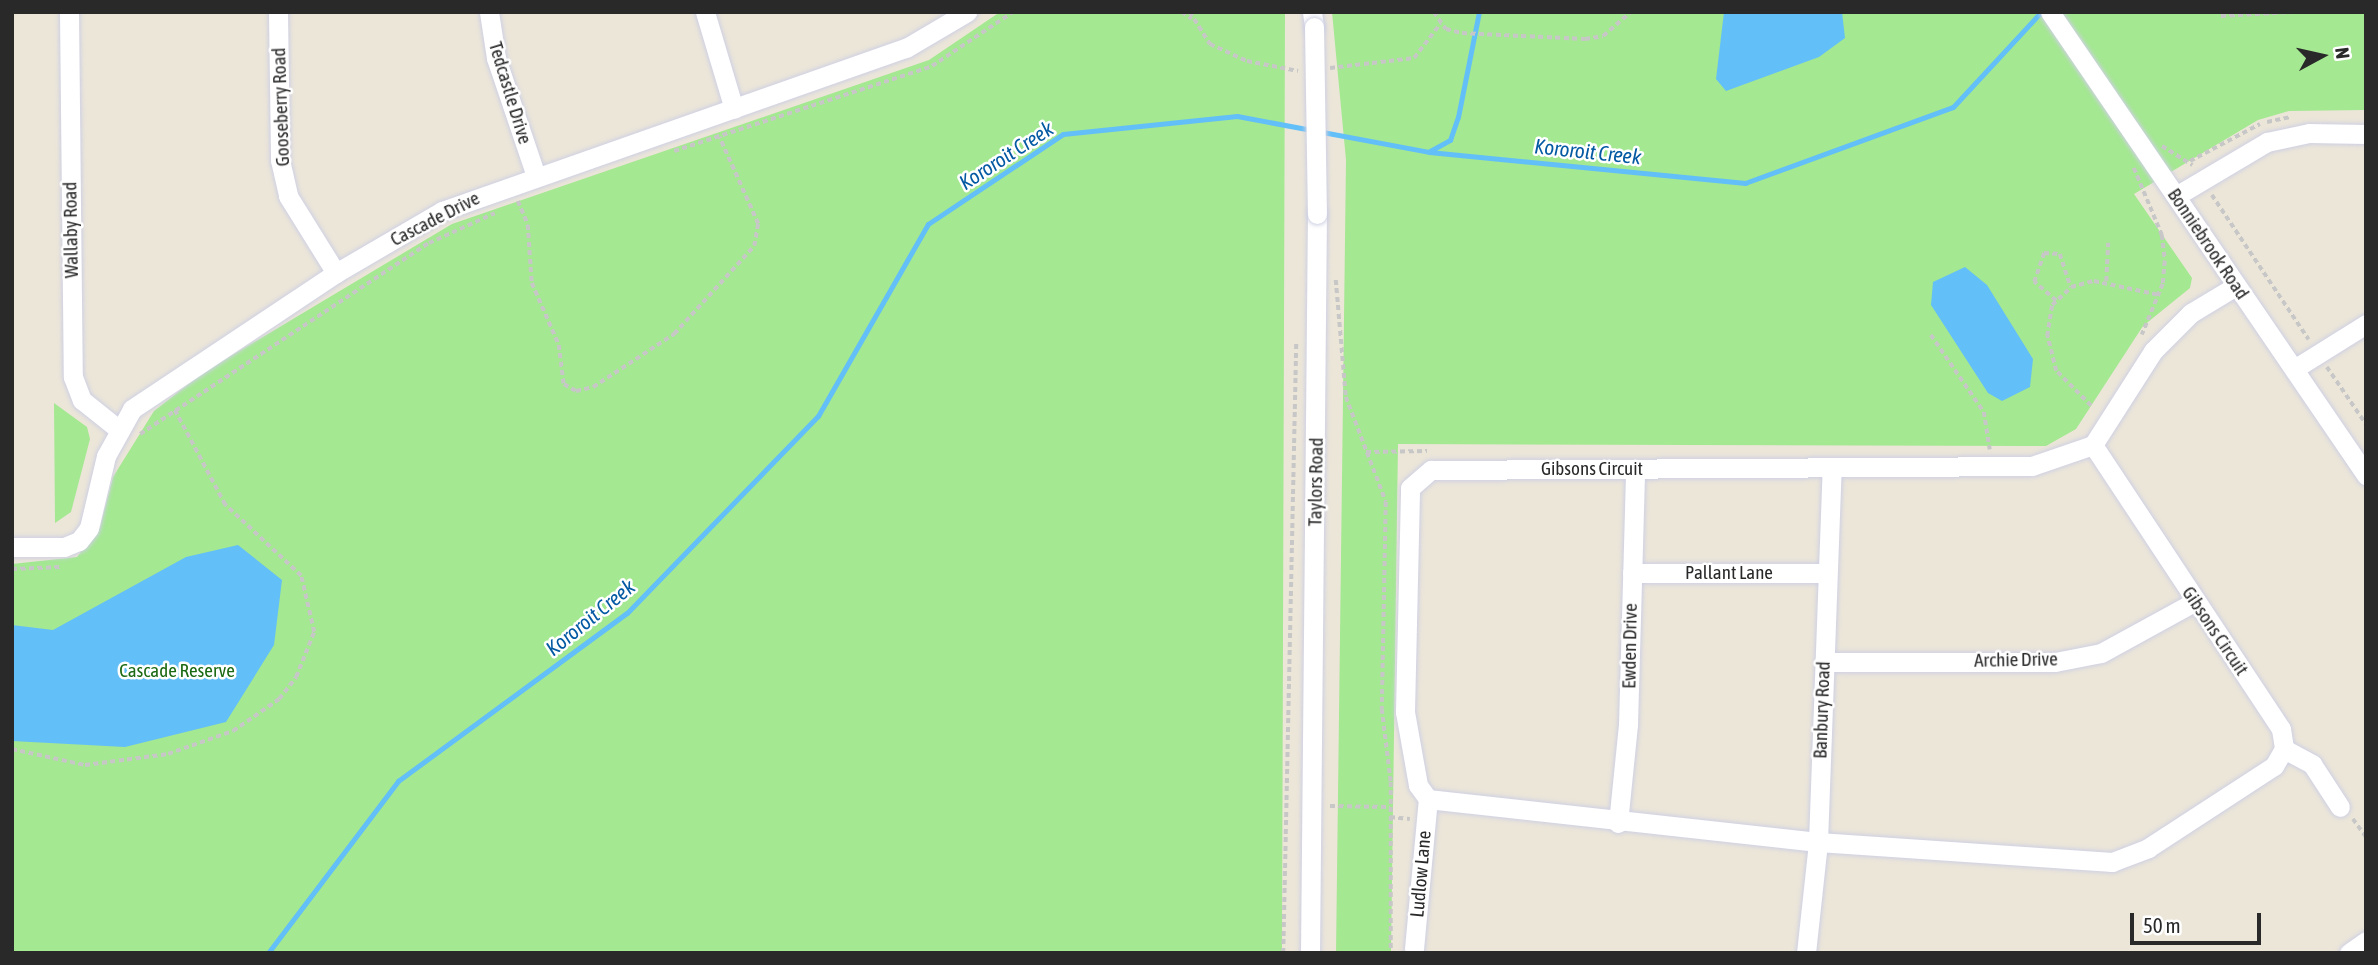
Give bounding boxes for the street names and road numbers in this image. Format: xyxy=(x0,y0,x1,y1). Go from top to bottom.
street label: Tedcastle Drive xyxy=(484,39,536,147)
street label: Gooseberry Road xyxy=(268,47,294,167)
street label: Wallaby Road xyxy=(59,182,83,278)
street label: Bonniebrook Road xyxy=(2162,184,2254,304)
street label: Cascade Drive xyxy=(387,187,483,251)
street label: Taylors Road xyxy=(1304,437,1328,527)
street label: Gibsons Circuit xyxy=(1541,458,1643,480)
street label: Pallant Lane xyxy=(1685,562,1773,584)
street label: Gibsons Circuit xyxy=(2177,582,2253,680)
street label: Ewden Drive xyxy=(1618,603,1642,689)
street label: Archie Drive xyxy=(1974,648,2058,672)
street label: Banbury Road xyxy=(1809,661,1835,759)
street label: Ludlow Lane xyxy=(1406,830,1436,918)

